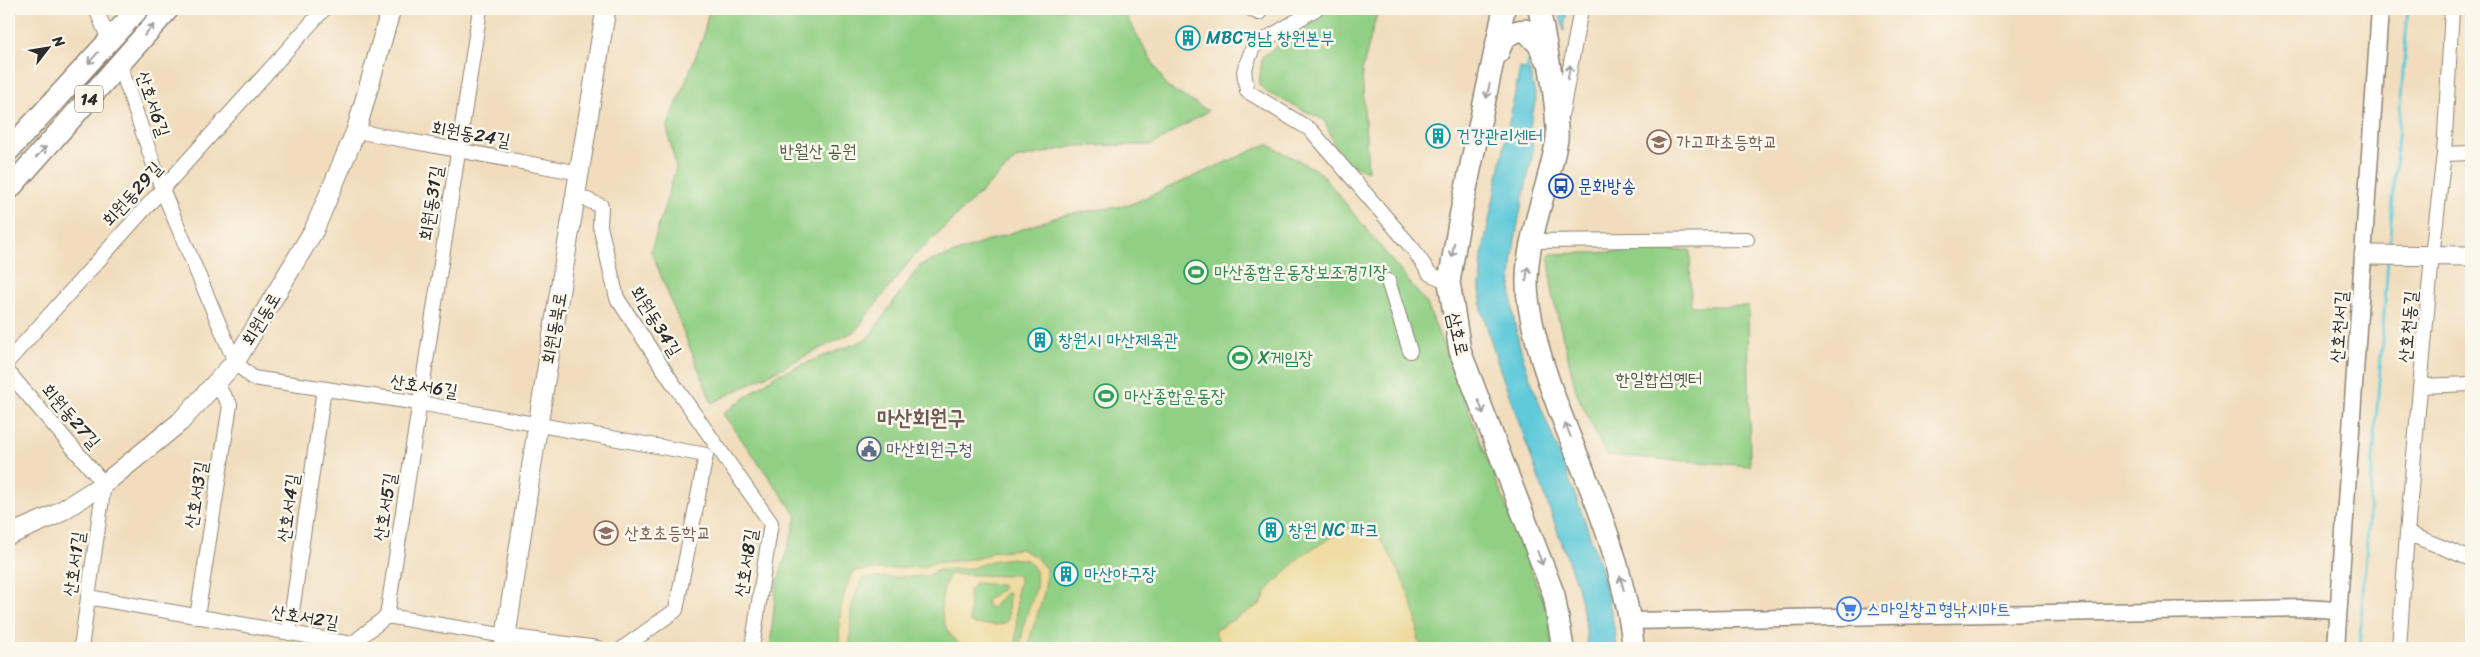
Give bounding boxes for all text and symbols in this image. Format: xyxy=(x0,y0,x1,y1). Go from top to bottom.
north arrow xyxy=(22,22,72,72)
place label: MBC경남 창원본부 xyxy=(1206,22,1335,54)
one-way arrow xyxy=(143,24,155,37)
building icon: MBC경남 창원본부 xyxy=(1175,25,1201,51)
text: N xyxy=(45,30,72,52)
one-way arrow xyxy=(87,51,99,64)
one-way arrow xyxy=(1565,65,1574,81)
street label: 산호서6길 xyxy=(127,67,179,142)
one-way arrow xyxy=(1483,82,1492,98)
road number: 14 xyxy=(75,86,103,112)
street label: 회원동24길 xyxy=(429,111,513,157)
place label: 건강관리센터 xyxy=(1456,120,1543,152)
building icon: 건강관리센터 xyxy=(1425,123,1451,149)
place label: 가고파초등학교 xyxy=(1676,126,1777,158)
school or university icon: 가고파초등학교 xyxy=(1646,129,1672,155)
park label: 반월산 공원 xyxy=(779,135,857,167)
one-way arrow xyxy=(35,146,47,159)
street label: 회원동29길 xyxy=(94,153,171,234)
street label: 회원동31길 xyxy=(409,163,453,243)
place label: 문화방송 xyxy=(1578,170,1636,202)
bus stop icon: 문화방송 xyxy=(1548,173,1574,199)
one-way arrow xyxy=(1448,241,1458,257)
place label: 마산종합운동장보조경기장 xyxy=(1214,256,1388,288)
sports icon: 마산종합운동장보조경기장 xyxy=(1183,259,1209,285)
one-way arrow xyxy=(1523,266,1533,282)
street label: 회원동34길 xyxy=(621,279,691,363)
street label: 회원동로 xyxy=(232,286,290,352)
street label: 산호천서길 xyxy=(2321,289,2358,364)
street label: 산호천동길 xyxy=(2389,289,2427,364)
street label: 회원동북로 xyxy=(532,290,576,366)
street label: 삼호로 xyxy=(1438,309,1478,359)
place label: 창원시 마산제육관 xyxy=(1058,324,1179,356)
building icon: 창원시 마산제육관 xyxy=(1027,327,1053,353)
place label: X게임장 xyxy=(1257,342,1313,374)
sports icon: X게임장 xyxy=(1227,345,1253,371)
park label: 한일합섬옛터 xyxy=(1616,363,1702,395)
street label: 산호서6길 xyxy=(388,365,461,407)
street label: 회원동27길 xyxy=(33,376,109,457)
place label: 마산종합운동장 xyxy=(1124,380,1225,412)
sports icon: 마산종합운동장 xyxy=(1093,383,1119,409)
district label: 마산회원구 xyxy=(877,398,965,437)
one-way arrow xyxy=(1477,399,1487,414)
one-way arrow xyxy=(1563,423,1572,438)
place label: 마산회원구청 xyxy=(886,433,973,465)
public building icon: 마산회원구청 xyxy=(856,436,882,462)
street label: 산호서3길 xyxy=(175,458,217,531)
street label: 산호서5길 xyxy=(364,470,406,544)
street label: 산호서4길 xyxy=(267,471,309,544)
place label: 창원 NC 파크 xyxy=(1288,514,1379,546)
place label: 산호초등학교 xyxy=(624,517,711,549)
building icon: 창원 NC 파크 xyxy=(1258,517,1284,543)
school or university icon: 산호초등학교 xyxy=(593,520,619,546)
street label: 산호서8길 xyxy=(725,526,767,599)
street label: 산호서1길 xyxy=(54,529,94,599)
one-way arrow xyxy=(1536,550,1545,566)
place label: 마산야구장 xyxy=(1084,558,1156,590)
building icon: 마산야구장 xyxy=(1053,561,1079,587)
one-way arrow xyxy=(1617,576,1626,592)
place label: 스마일창고형낚시마트 xyxy=(1866,593,2011,625)
street label: 산호서2길 xyxy=(269,595,342,639)
supermarket icon: 스마일창고형낚시마트 xyxy=(1836,596,1862,622)

